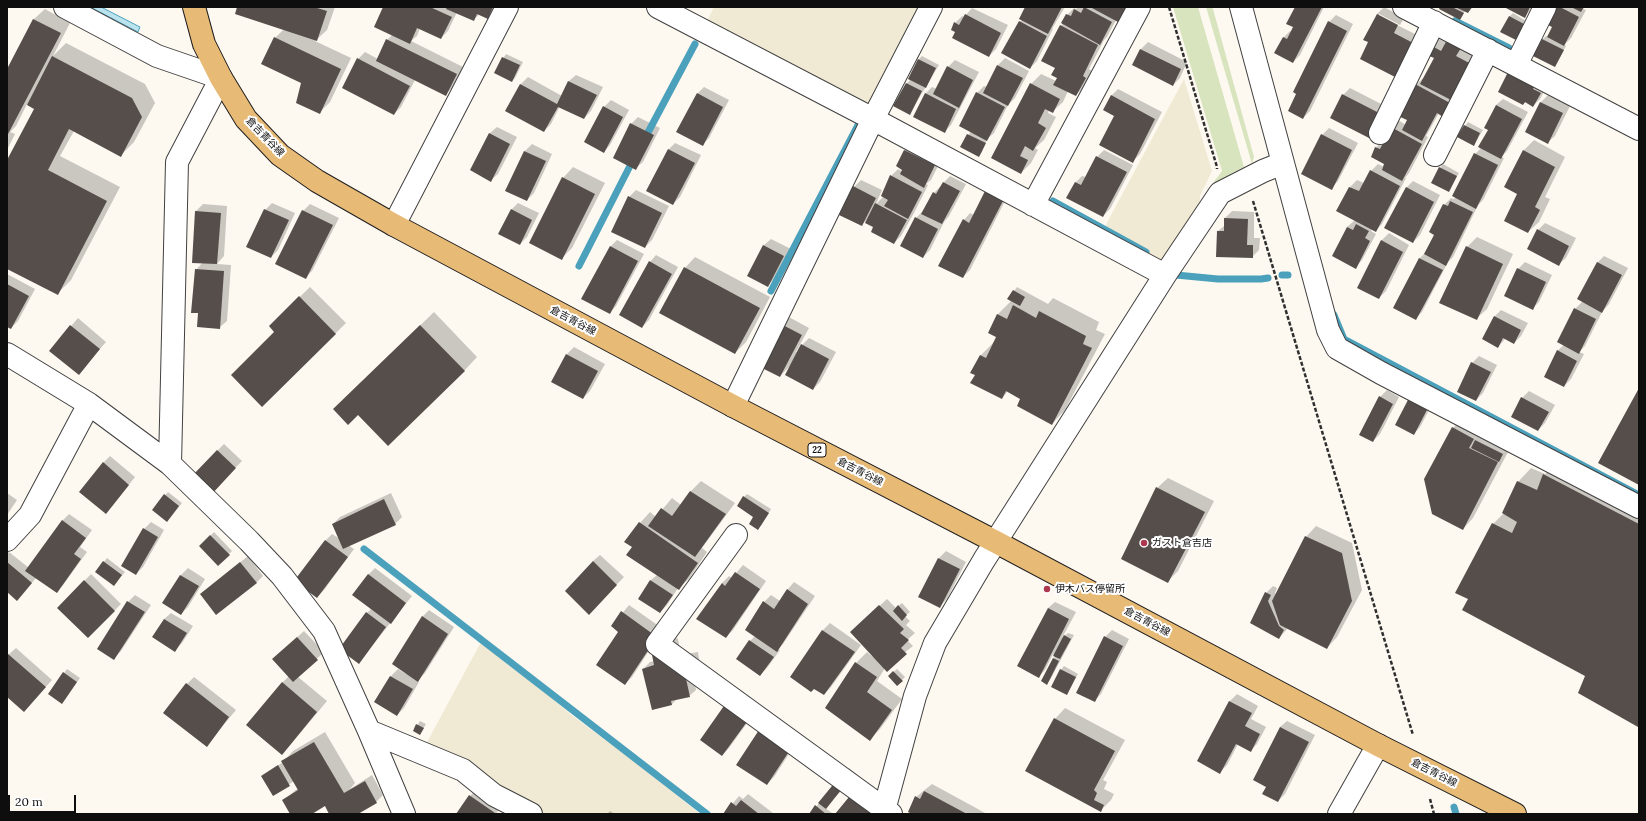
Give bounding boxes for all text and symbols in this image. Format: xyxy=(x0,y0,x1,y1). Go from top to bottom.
street label: 倉吉青谷線 xyxy=(243,115,287,159)
street label: 倉吉青谷線 xyxy=(548,304,598,338)
road number: 22 xyxy=(808,443,826,457)
street label: 倉吉青谷線 xyxy=(835,455,885,489)
place label: ガスト倉吉店 xyxy=(1152,537,1212,549)
marker: ガスト倉吉店 xyxy=(1139,538,1149,548)
place label: 伊木バス停留所 xyxy=(1055,583,1125,595)
marker: 伊木バス停留所 xyxy=(1042,584,1052,594)
street label: 倉吉青谷線 xyxy=(1122,605,1172,639)
street label: 倉吉青谷線 xyxy=(1409,756,1459,790)
scale bar xyxy=(10,787,78,813)
text: 20 m xyxy=(15,794,43,809)

